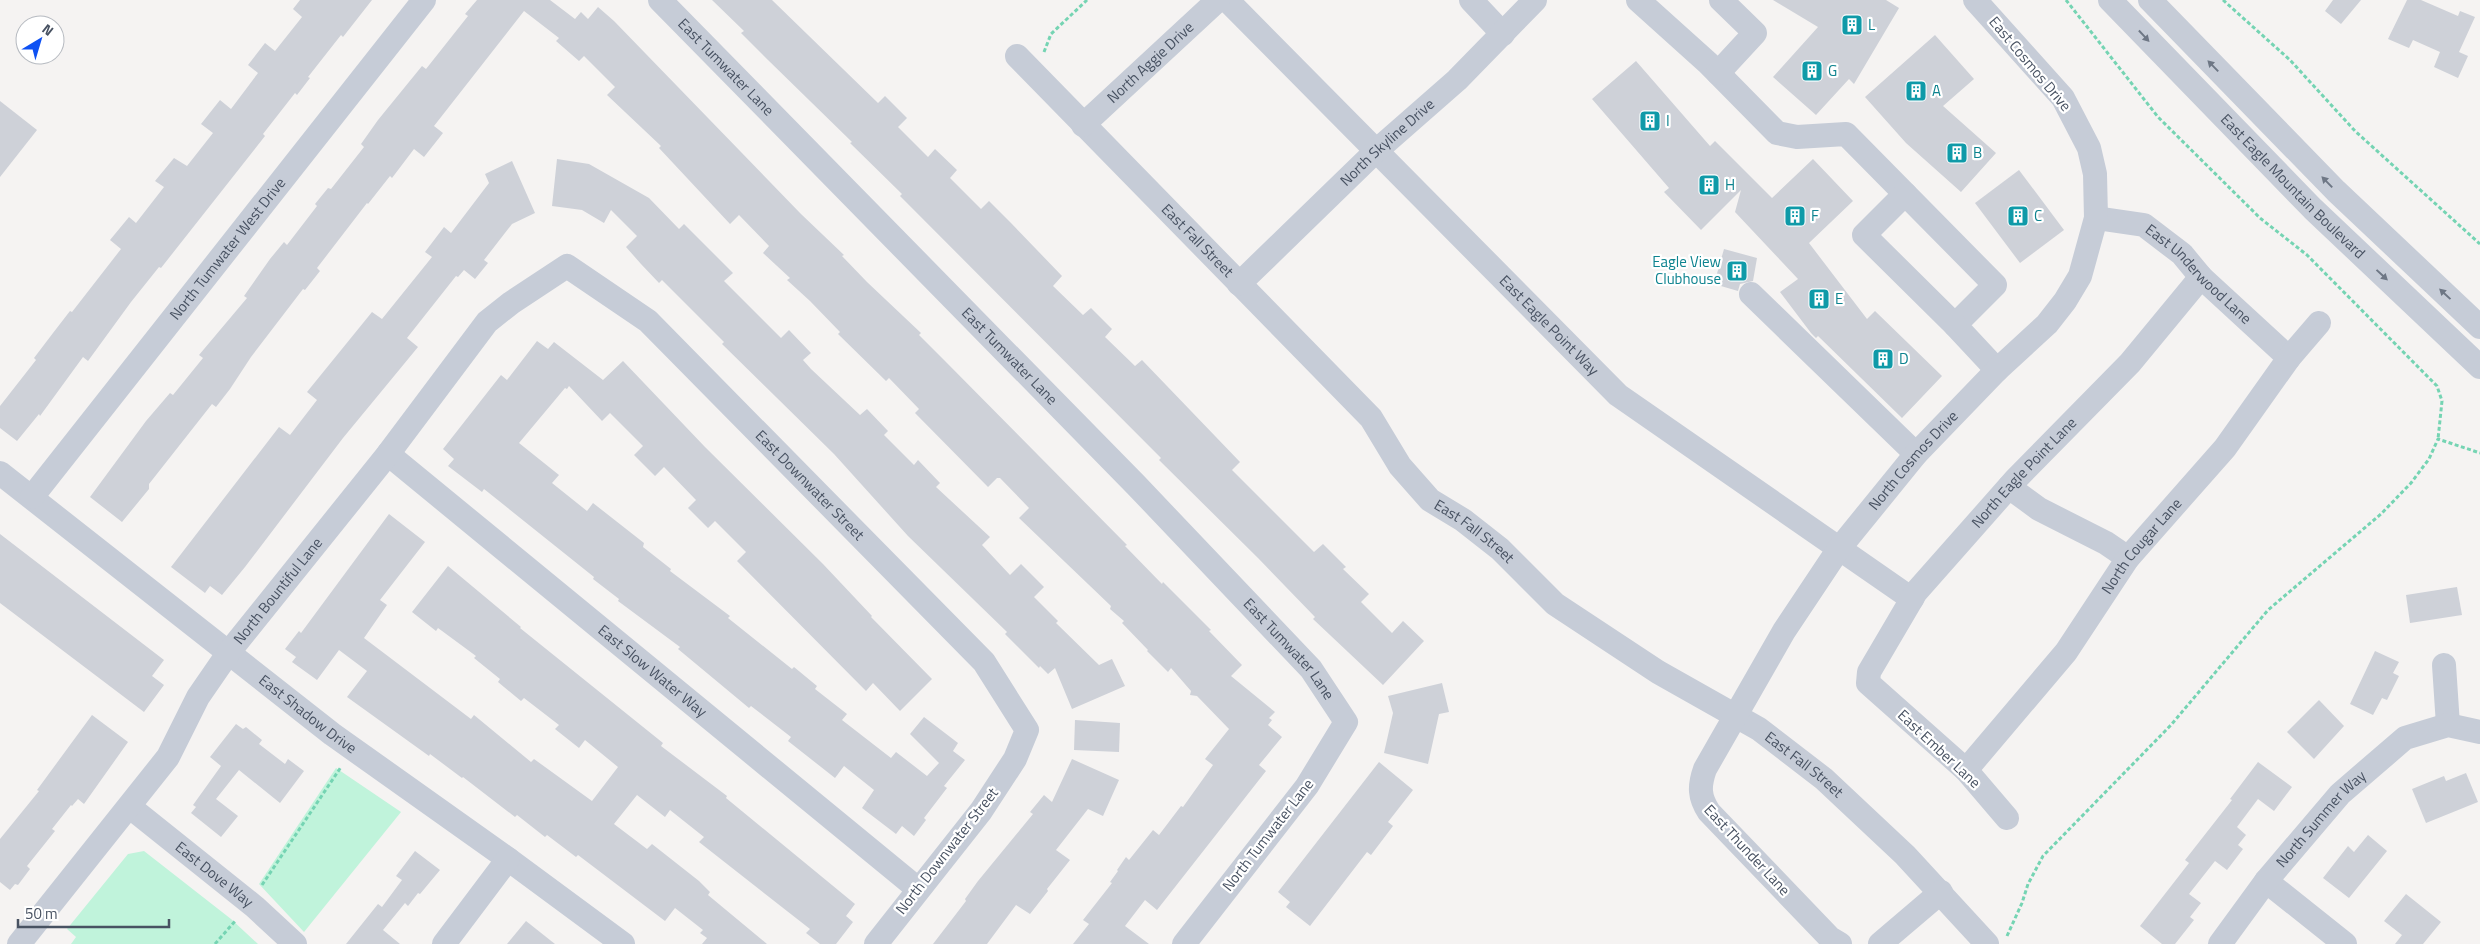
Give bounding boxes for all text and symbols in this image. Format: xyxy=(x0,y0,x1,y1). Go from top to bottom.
street label: East Cosmos Drive xyxy=(1984,11,2077,116)
street label: East Tumwater Lane xyxy=(673,13,780,121)
building icon: L xyxy=(1840,13,1864,37)
place label: L xyxy=(1868,13,1875,36)
north arrow xyxy=(15,15,65,65)
street label: North Aggie Drive xyxy=(1102,16,1199,108)
text: N xyxy=(38,18,59,41)
one-way arrow xyxy=(2138,29,2150,41)
building icon: G xyxy=(1800,59,1824,83)
place label: G xyxy=(1828,59,1837,82)
one-way arrow xyxy=(2208,60,2220,72)
building icon: A xyxy=(1904,79,1928,103)
place label: A xyxy=(1932,79,1941,102)
street label: North Skyline Drive xyxy=(1334,93,1439,191)
street label: East Eagle Mountain Boulevard xyxy=(2215,108,2371,264)
building icon: I xyxy=(1638,109,1662,133)
place label: I xyxy=(1666,109,1670,132)
building icon: B xyxy=(1945,141,1969,165)
place label: B xyxy=(1973,141,1982,164)
street label: North Tumwater West Drive xyxy=(164,172,291,325)
building icon: H xyxy=(1697,173,1721,197)
place label: H xyxy=(1725,173,1735,196)
one-way arrow xyxy=(2321,176,2333,188)
street label: East Fall Street xyxy=(1156,198,1240,283)
building icon: F xyxy=(1783,204,1807,228)
place label: F xyxy=(1811,204,1819,227)
building icon: C xyxy=(2006,204,2030,228)
place label: C xyxy=(2034,204,2042,227)
street label: East Underwood Lane xyxy=(2141,218,2257,329)
place label: Eagle View Clubhouse xyxy=(1652,250,1721,290)
building icon: Eagle View Clubhouse xyxy=(1725,259,1749,283)
one-way arrow xyxy=(2376,269,2388,281)
street label: East Eagle Point Way xyxy=(1494,270,1605,381)
building icon: E xyxy=(1807,287,1831,311)
place label: E xyxy=(1835,287,1843,310)
one-way arrow xyxy=(2439,288,2451,300)
street label: East Tumwater Lane xyxy=(957,302,1063,410)
building icon: D xyxy=(1871,347,1895,371)
place label: D xyxy=(1899,347,1909,370)
street label: North Cosmos Drive xyxy=(1863,405,1963,515)
street label: North Eagle Point Lane xyxy=(1966,412,2082,533)
street label: East Downwater Street xyxy=(750,424,871,546)
street label: East Fall Street xyxy=(1430,493,1521,569)
street label: North Cougar Lane xyxy=(2095,493,2187,598)
street label: North Bountiful Lane xyxy=(227,532,328,649)
street label: East Tumwater Lane xyxy=(1238,593,1340,704)
street label: East Slow Water Way xyxy=(593,619,712,722)
street label: East Shadow Drive xyxy=(254,669,362,759)
street label: East Ember Lane xyxy=(1893,704,1986,793)
street label: East Fall Street xyxy=(1760,726,1850,803)
street label: North Summer Way xyxy=(2270,765,2371,872)
street label: North Tumwater Lane xyxy=(1216,773,1319,896)
street label: North Downwater Street xyxy=(890,782,1004,919)
street label: East Thunder Lane xyxy=(1699,799,1796,901)
street label: East Dove Way xyxy=(171,836,259,913)
scale bar xyxy=(18,896,169,928)
text: 50 m xyxy=(25,902,58,925)

